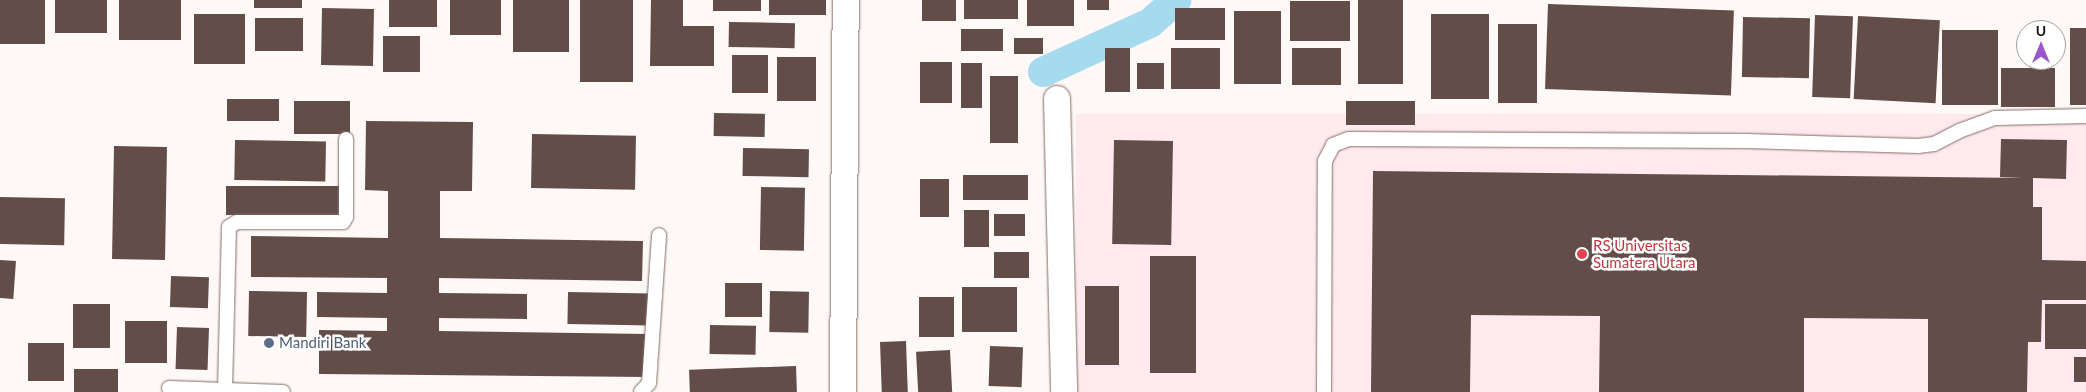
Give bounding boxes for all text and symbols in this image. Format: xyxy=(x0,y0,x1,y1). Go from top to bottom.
north arrow xyxy=(2016,20,2066,70)
text: U xyxy=(2036,22,2046,39)
place label: RS Universitas Sumatera Utara xyxy=(1593,236,1695,271)
marker: RS Universitas Sumatera Utara xyxy=(1575,247,1589,261)
place label: Mandiri Bank xyxy=(279,334,366,352)
marker: Mandiri Bank xyxy=(263,337,275,349)

